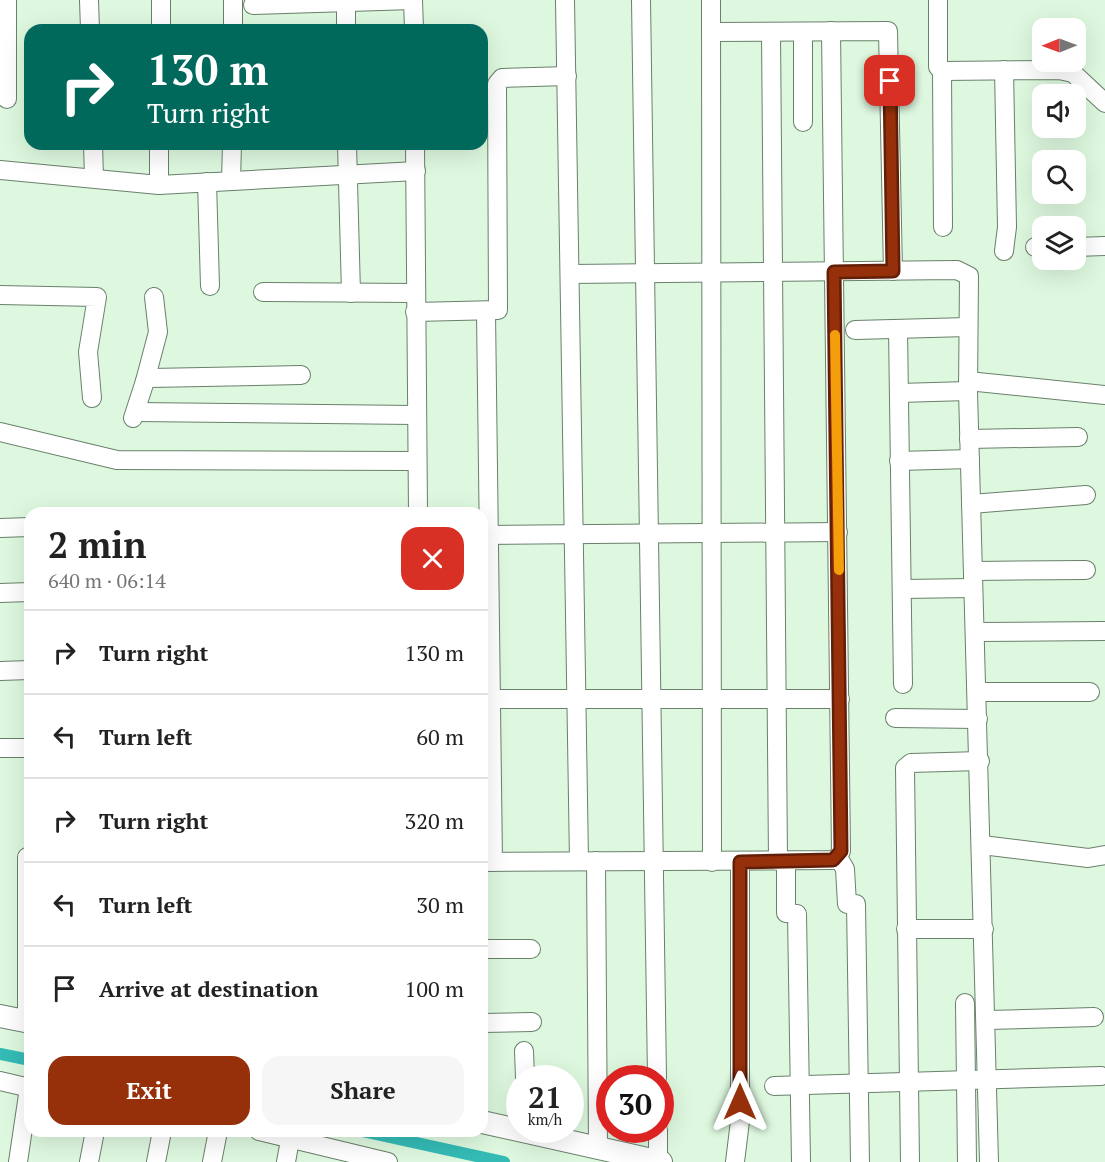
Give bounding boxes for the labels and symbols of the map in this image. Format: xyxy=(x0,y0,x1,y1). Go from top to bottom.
north arrow xyxy=(1032,18,1086,72)
pin xyxy=(864,55,915,106)
speed limit sign: 30 xyxy=(596,1065,674,1143)
position arrow xyxy=(708,1070,772,1134)

